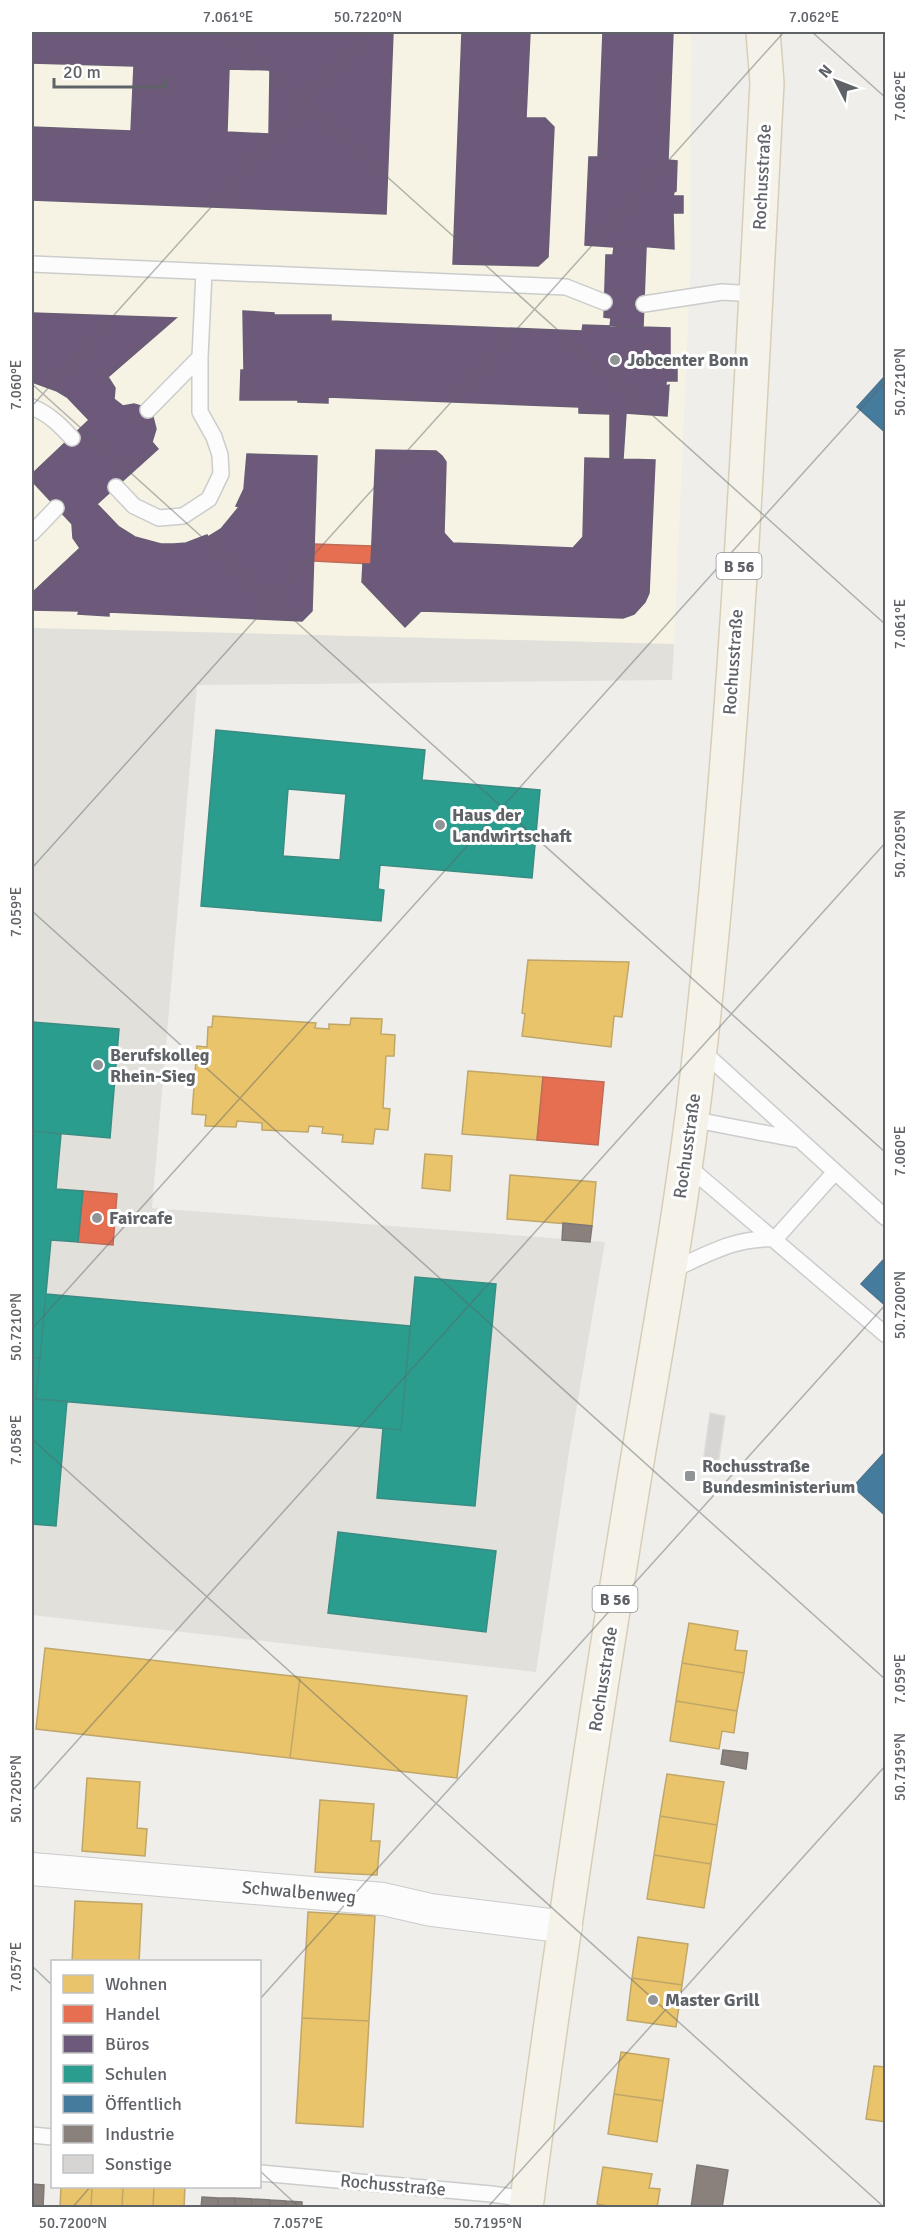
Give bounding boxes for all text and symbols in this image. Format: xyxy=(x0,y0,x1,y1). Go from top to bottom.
text: 7.061°E xyxy=(203,8,253,26)
text: 50.7220°N xyxy=(334,8,402,26)
text: 7.062°E xyxy=(789,8,839,26)
scale bar xyxy=(54,51,165,89)
north arrow xyxy=(806,51,866,111)
text: 20 m xyxy=(63,61,101,83)
text: N xyxy=(814,61,837,82)
text: 7.062°E xyxy=(891,71,909,121)
street label: Rochusstraße xyxy=(748,123,776,231)
text: 50.7210°N xyxy=(891,348,909,416)
place label: Jobcenter Bonn xyxy=(627,349,749,371)
marker: Jobcenter Bonn xyxy=(608,353,622,367)
text: 7.060°E xyxy=(7,360,25,410)
road number: B 56 xyxy=(716,553,762,579)
text: 7.061°E xyxy=(891,599,909,649)
street label: Rochusstraße xyxy=(718,608,748,716)
place label: Haus der Landwirtschaft xyxy=(452,804,573,847)
text: 50.7205°N xyxy=(891,810,909,878)
marker: Haus der Landwirtschaft xyxy=(433,818,447,832)
text: 7.059°E xyxy=(7,887,25,937)
place label: Berufskolleg Rhein-Sieg xyxy=(110,1044,210,1087)
marker: Berufskolleg Rhein-Sieg xyxy=(91,1058,105,1072)
street label: Rochusstraße xyxy=(669,1092,705,1200)
text: 7.060°E xyxy=(891,1126,909,1176)
place label: Faircafe xyxy=(109,1207,173,1229)
marker: Faircafe xyxy=(90,1211,104,1225)
text: 50.7200°N xyxy=(891,1271,909,1339)
text: 50.7210°N xyxy=(7,1293,25,1361)
text: 7.058°E xyxy=(7,1415,25,1465)
place label: Rochusstraße Bundesministerium xyxy=(702,1455,855,1498)
marker: Rochusstraße Bundesministerium xyxy=(683,1469,697,1483)
road number: B 56 xyxy=(592,1586,638,1612)
street label: Rochusstraße xyxy=(584,1625,622,1733)
text: 7.059°E xyxy=(891,1654,909,1704)
text: 50.7195°N xyxy=(891,1733,909,1801)
text: 50.7205°N xyxy=(7,1755,25,1823)
street label: Schwalbenweg xyxy=(241,1876,357,1908)
text: 7.057°E xyxy=(7,1942,25,1992)
legend xyxy=(51,1960,261,2188)
text: Wohnen xyxy=(105,1973,167,1995)
place label: Master Grill xyxy=(665,1989,760,2011)
marker: Master Grill xyxy=(646,1993,660,2007)
text: Handel xyxy=(105,2003,160,2025)
text: Büros xyxy=(105,2033,149,2055)
text: Schulen xyxy=(105,2063,167,2085)
text: Öffentlich xyxy=(105,2093,182,2115)
text: Industrie xyxy=(105,2123,175,2145)
text: Sonstige xyxy=(105,2153,172,2175)
street label: Rochusstraße xyxy=(339,2169,447,2201)
text: 50.7200°N xyxy=(39,2214,107,2232)
text: 7.057°E xyxy=(273,2214,323,2232)
text: 50.7195°N xyxy=(454,2214,522,2232)

